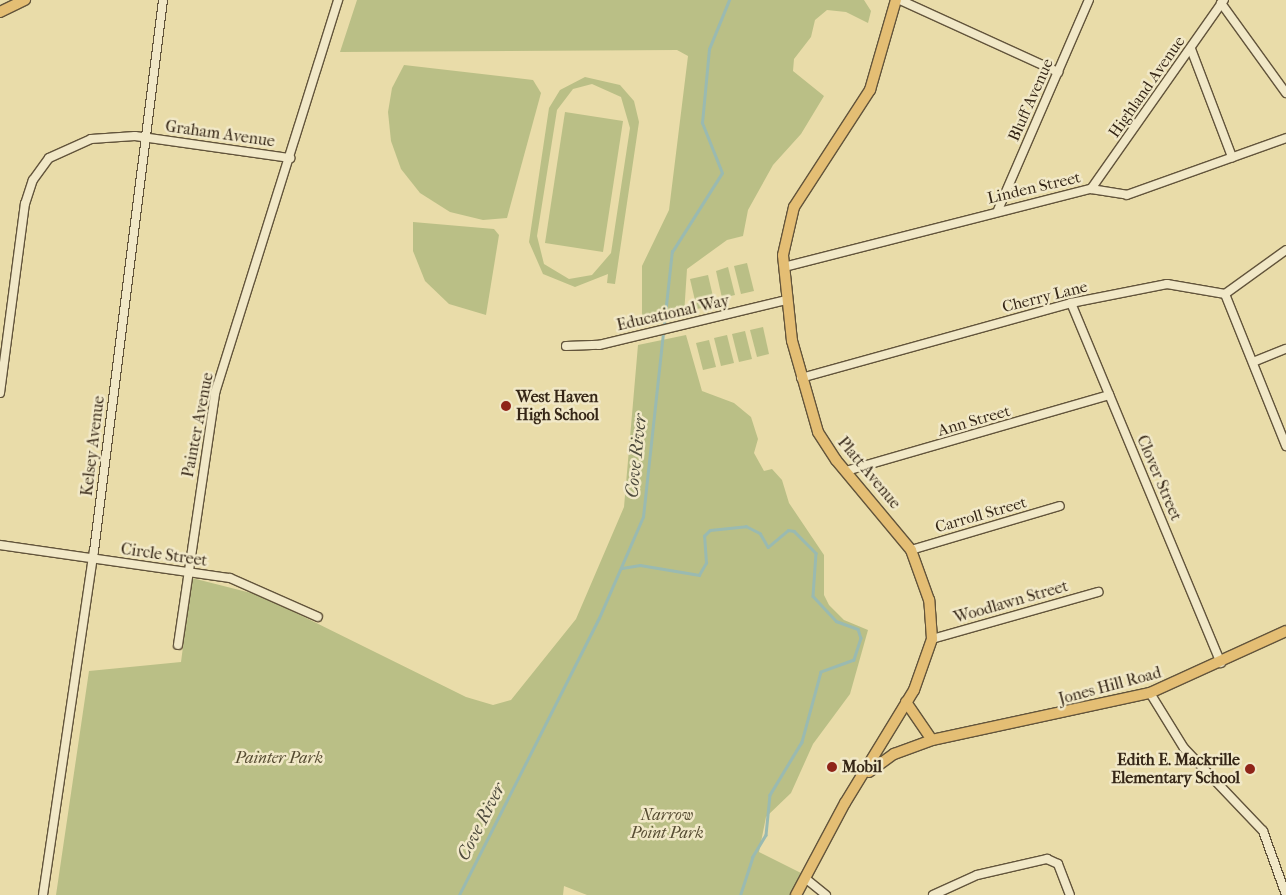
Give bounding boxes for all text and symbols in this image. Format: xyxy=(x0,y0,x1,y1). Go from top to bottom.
street label: Highland Avenue xyxy=(1105,32,1189,142)
street label: Bluff Avenue xyxy=(1004,56,1058,144)
street label: Graham Avenue xyxy=(164,117,276,151)
street label: Linden Street xyxy=(985,168,1083,208)
street label: Cherry Lane xyxy=(1000,277,1090,317)
street label: Educational Way xyxy=(615,291,731,335)
street label: Painter Avenue xyxy=(178,371,218,479)
place label: West Haven High School xyxy=(516,387,599,425)
street label: Kelsey Avenue xyxy=(77,395,109,497)
marker: West Haven High School xyxy=(500,400,512,412)
street label: Ann Street xyxy=(935,401,1013,441)
water label: Cove River xyxy=(622,413,652,499)
street label: Clover Street xyxy=(1132,432,1186,524)
street label: Platt Avenue xyxy=(833,433,905,513)
street label: Carroll Street xyxy=(933,493,1029,537)
street label: Circle Street xyxy=(120,539,208,571)
street label: Woodlawn Street xyxy=(952,577,1070,627)
street label: Jones Hill Road xyxy=(1057,663,1163,709)
park label: Painter Park xyxy=(235,748,323,768)
place label: Edith E. Mackrille Elementary School xyxy=(1111,750,1240,788)
place label: Mobil xyxy=(842,757,882,777)
marker: Mobil xyxy=(826,761,838,773)
marker: Edith E. Mackrille Elementary School xyxy=(1244,763,1256,775)
water label: Cove River xyxy=(453,780,511,864)
park label: Narrow Point Park xyxy=(630,805,704,843)

